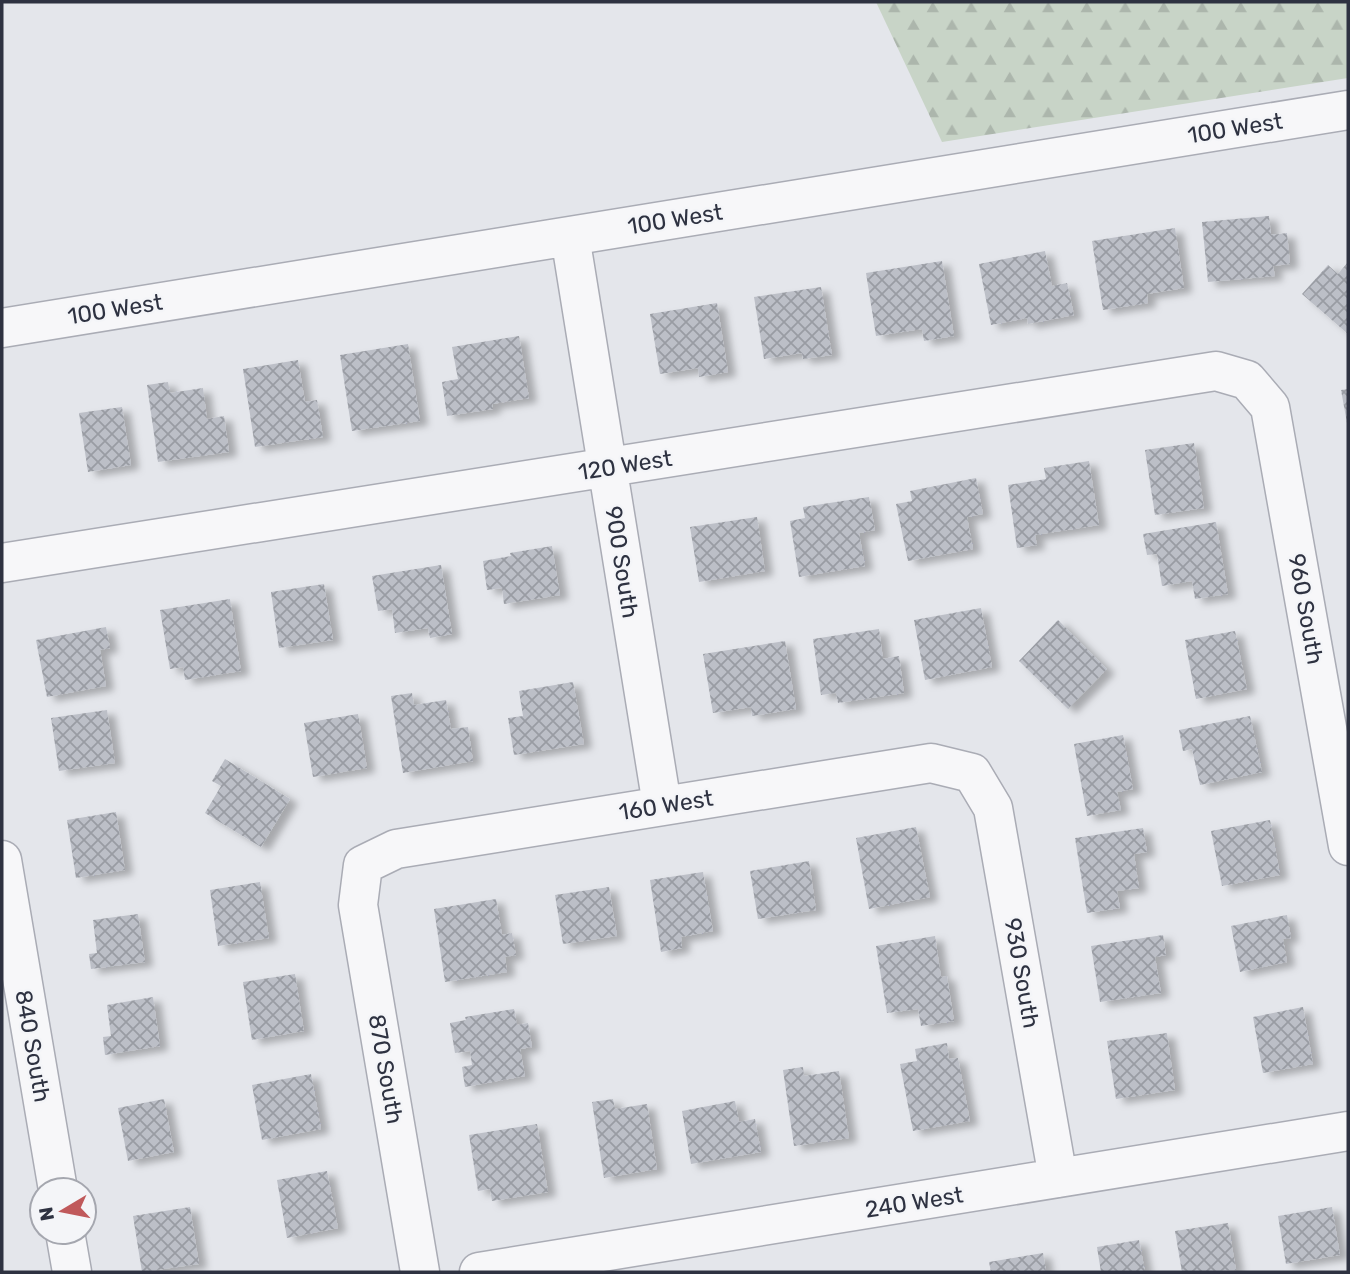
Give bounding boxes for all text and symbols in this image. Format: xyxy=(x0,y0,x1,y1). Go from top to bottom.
street label: 100 West xyxy=(1185,107,1285,149)
street label: 100 West xyxy=(625,198,725,240)
street label: 100 West xyxy=(65,288,165,330)
street label: 120 West xyxy=(576,444,674,486)
street label: 900 South xyxy=(599,504,645,620)
street label: 960 South xyxy=(1282,551,1330,667)
street label: 160 West xyxy=(617,784,715,826)
street label: 930 South xyxy=(999,916,1045,1030)
street label: 840 South xyxy=(9,988,57,1104)
street label: 870 South xyxy=(363,1012,409,1126)
north arrow xyxy=(28,1176,98,1246)
street label: 240 West xyxy=(863,1180,965,1224)
text: N xyxy=(34,1205,59,1223)

